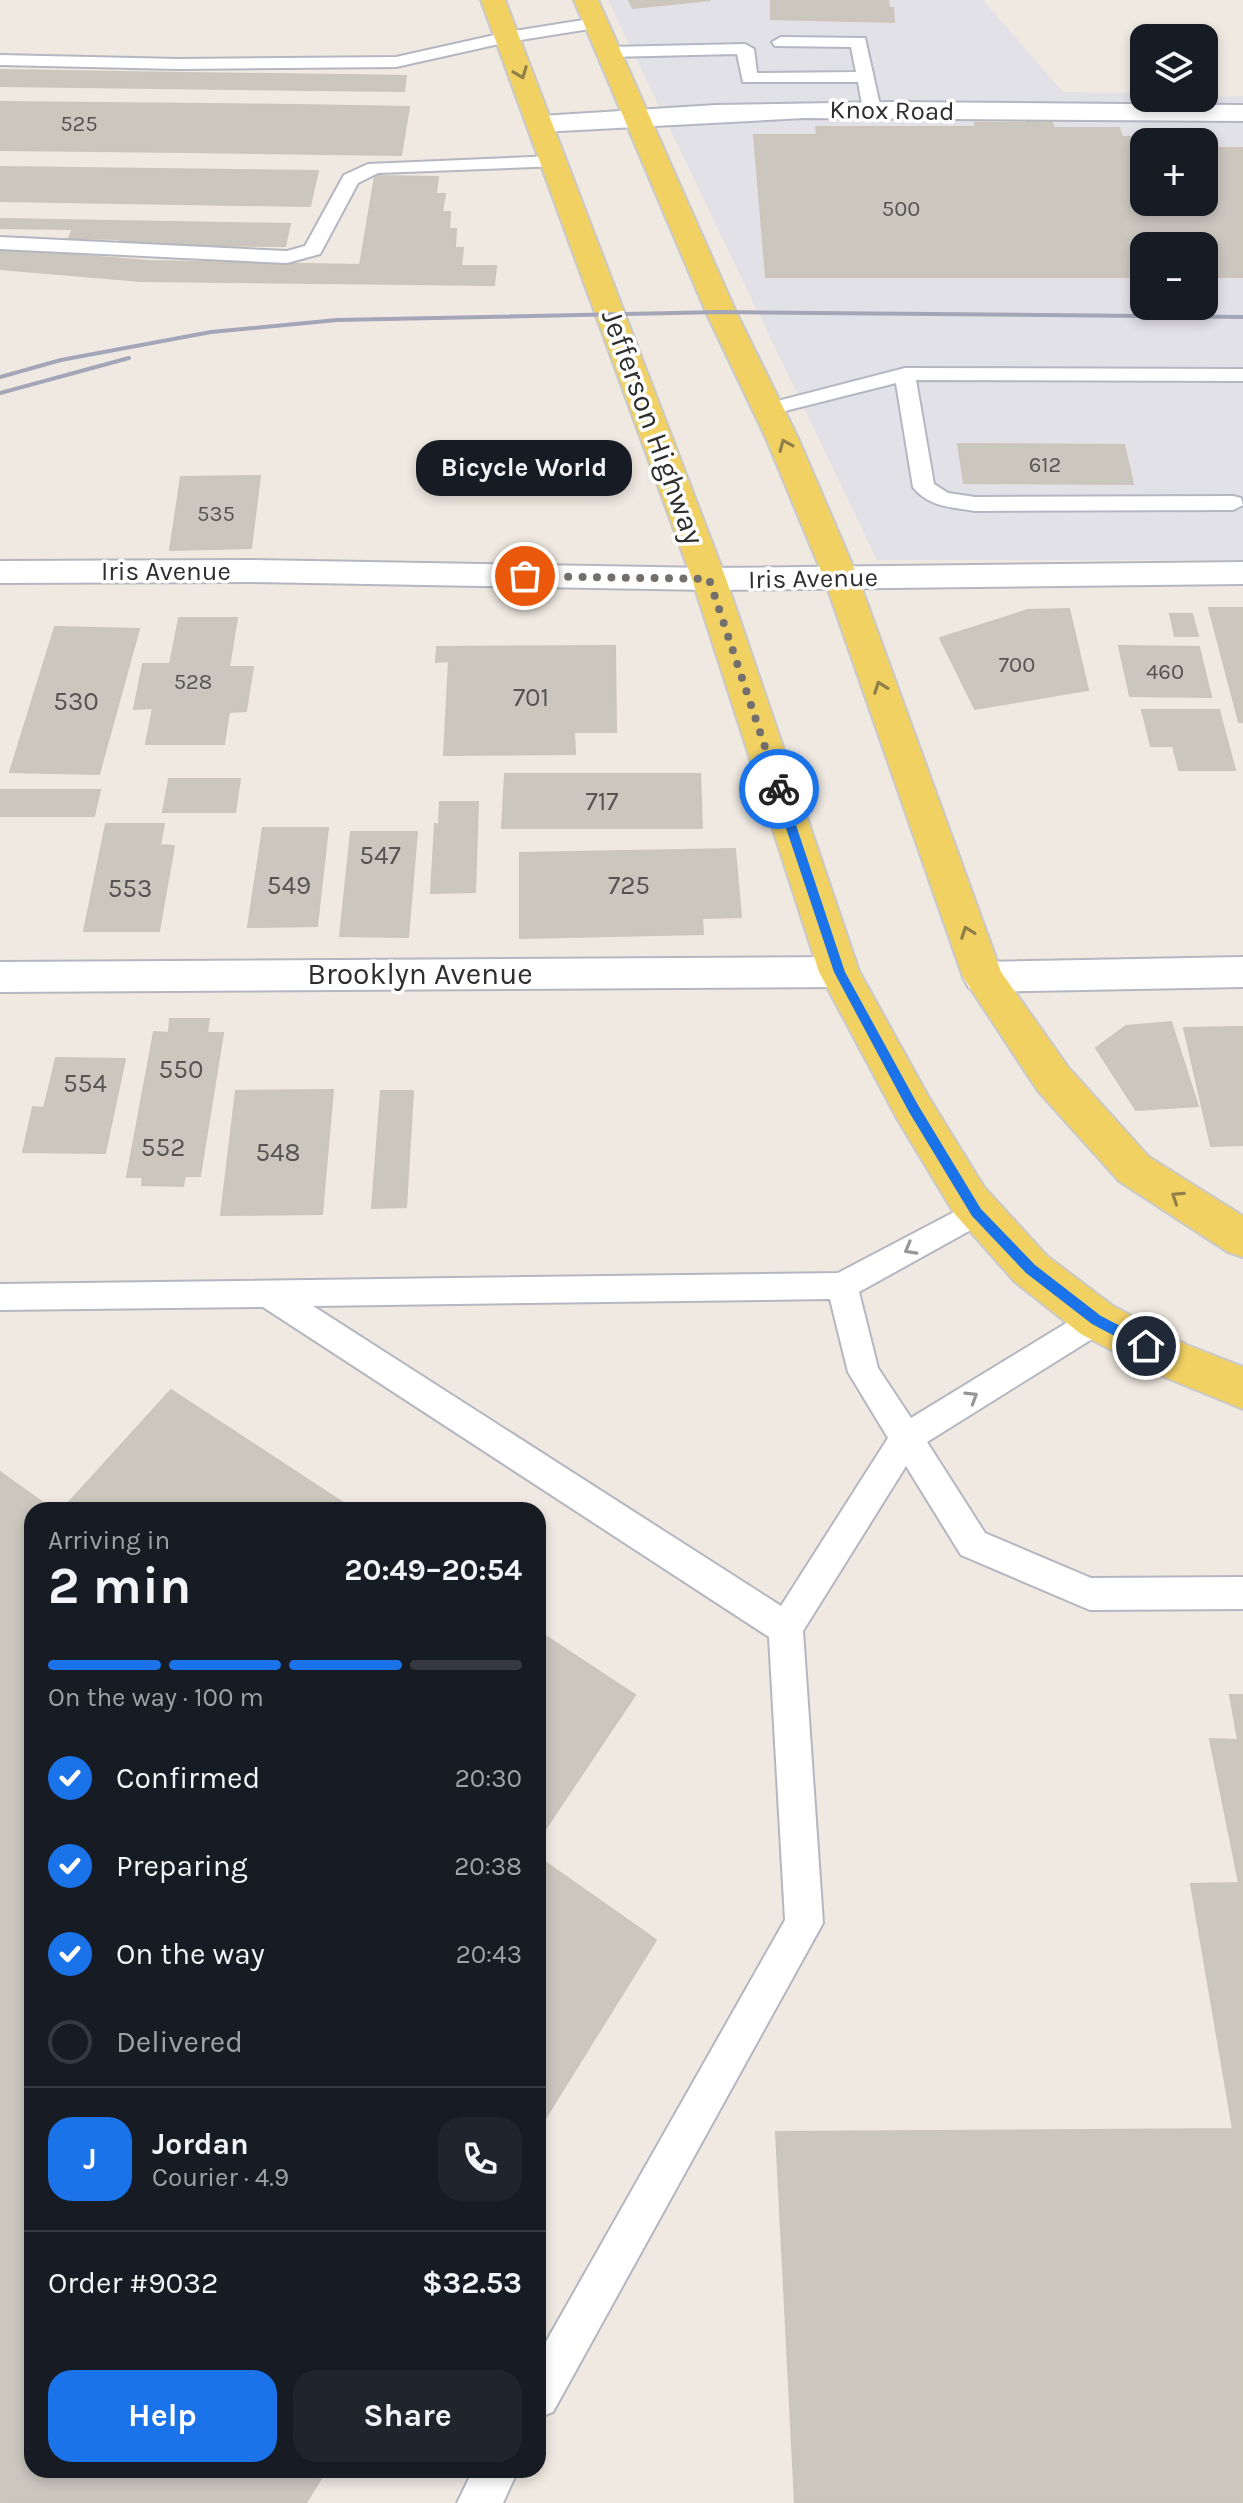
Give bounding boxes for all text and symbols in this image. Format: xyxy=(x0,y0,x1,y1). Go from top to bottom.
map controls xyxy=(1130,24,1218,320)
button: layers xyxy=(1130,24,1218,112)
one-way arrow xyxy=(511,65,528,79)
street label: Knox Road xyxy=(829,94,955,127)
house number: 525 xyxy=(60,111,98,137)
button: + xyxy=(1130,128,1218,216)
house number: 500 xyxy=(882,196,920,222)
button: − xyxy=(1130,232,1218,320)
street label: Jefferson Highway xyxy=(594,304,712,550)
one-way arrow xyxy=(779,439,795,453)
callout: Bicycle World xyxy=(417,440,633,496)
text: Bicycle World xyxy=(441,452,607,483)
house number: 612 xyxy=(1029,452,1061,478)
house number: 535 xyxy=(197,501,235,527)
pin xyxy=(491,542,559,610)
icon: bag xyxy=(503,554,547,598)
street label: Iris Avenue xyxy=(101,556,231,587)
street label: Iris Avenue xyxy=(748,562,878,595)
house number: 700 xyxy=(999,652,1035,678)
house number: 460 xyxy=(1146,659,1184,685)
house number: 528 xyxy=(174,669,212,695)
one-way arrow xyxy=(873,681,890,695)
house number: 701 xyxy=(513,682,549,713)
house number: 530 xyxy=(53,686,99,717)
courier xyxy=(739,749,819,829)
icon: bike xyxy=(757,767,801,811)
house number: 717 xyxy=(585,786,619,817)
house number: 547 xyxy=(359,840,401,871)
house number: 549 xyxy=(267,870,311,901)
house number: 725 xyxy=(608,870,650,901)
house number: 553 xyxy=(108,873,152,904)
one-way arrow xyxy=(960,926,976,940)
street label: Brooklyn Avenue xyxy=(307,956,533,992)
house number: 550 xyxy=(159,1054,203,1085)
house number: 554 xyxy=(63,1068,107,1099)
house number: 552 xyxy=(141,1132,185,1163)
house number: 548 xyxy=(255,1137,301,1168)
one-way arrow xyxy=(1171,1192,1186,1207)
one-way arrow xyxy=(904,1239,918,1255)
pin xyxy=(1112,1312,1180,1380)
icon: home xyxy=(1124,1324,1168,1368)
one-way arrow xyxy=(963,1391,978,1407)
text: Arriving in xyxy=(48,1525,170,1556)
text: 20:49–20:54 xyxy=(344,1552,522,1588)
text: 2 min xyxy=(48,1555,191,1616)
text: On the way · 100 m xyxy=(48,1682,264,1713)
icon: check xyxy=(48,1756,92,1800)
text: Confirmed xyxy=(116,1760,260,1796)
text: 20:30 xyxy=(455,1763,522,1794)
icon: check xyxy=(48,1844,92,1888)
text: Preparing xyxy=(116,1848,248,1884)
text: 20:38 xyxy=(454,1851,522,1882)
icon: check xyxy=(48,1932,92,1976)
text: On the way xyxy=(116,1936,265,1972)
text: 20:43 xyxy=(456,1939,522,1970)
text: Delivered xyxy=(116,2024,243,2060)
button: phone xyxy=(438,2117,522,2201)
text: Jordan xyxy=(152,2126,249,2162)
text: J xyxy=(83,2141,97,2177)
text: Courier · 4.9 xyxy=(152,2162,289,2193)
text: Order #9032 xyxy=(48,2265,218,2301)
text: $32.53 xyxy=(422,2265,522,2301)
button: Help xyxy=(48,2370,277,2462)
button: Share xyxy=(293,2370,522,2462)

